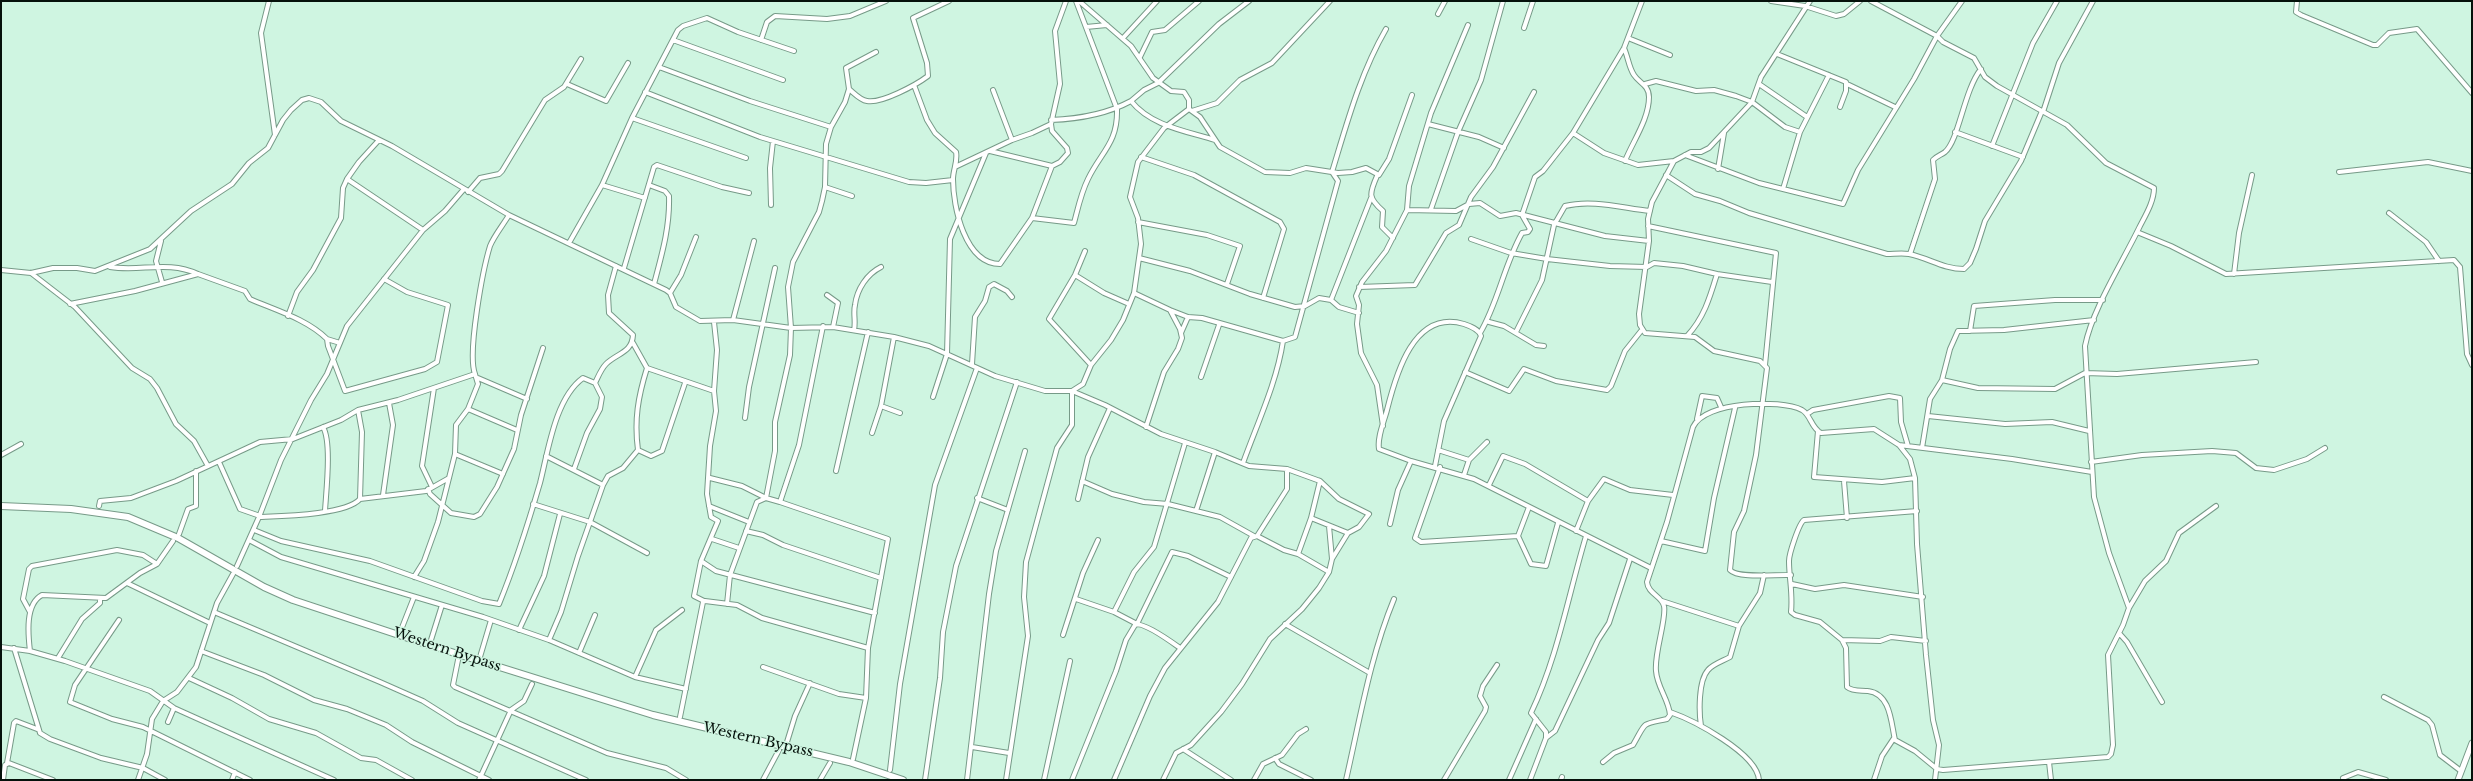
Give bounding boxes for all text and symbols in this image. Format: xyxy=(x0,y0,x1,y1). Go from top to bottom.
street label: Western Bypass xyxy=(391,625,503,675)
street label: Western Bypass xyxy=(701,719,815,761)

